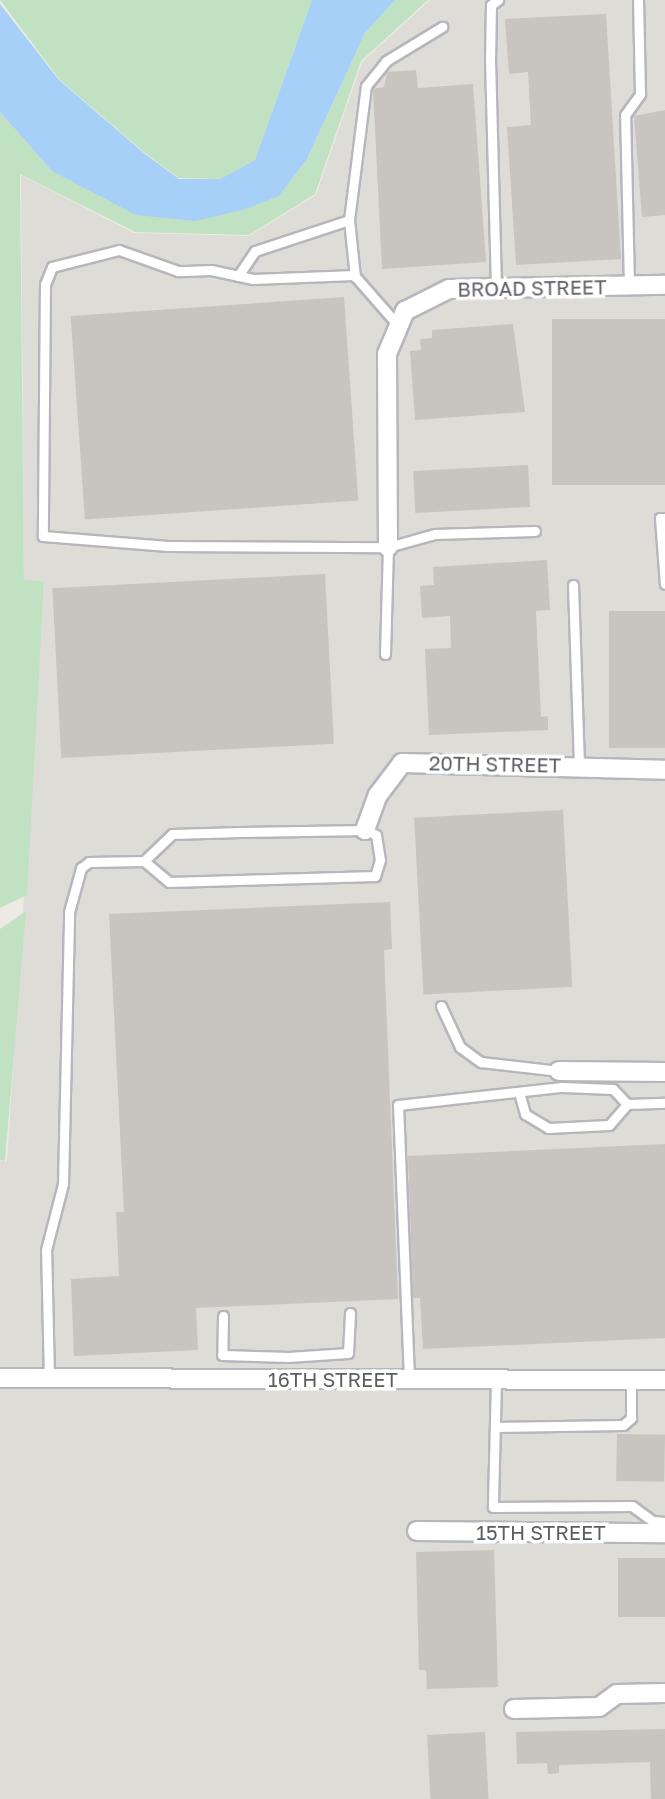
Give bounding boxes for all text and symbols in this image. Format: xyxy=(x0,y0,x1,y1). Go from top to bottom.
street label: BROAD STREET xyxy=(457,275,607,301)
street label: 20TH STREET xyxy=(429,751,561,777)
street label: 16TH STREET xyxy=(268,1367,398,1391)
street label: 15TH STREET xyxy=(476,1520,606,1544)

